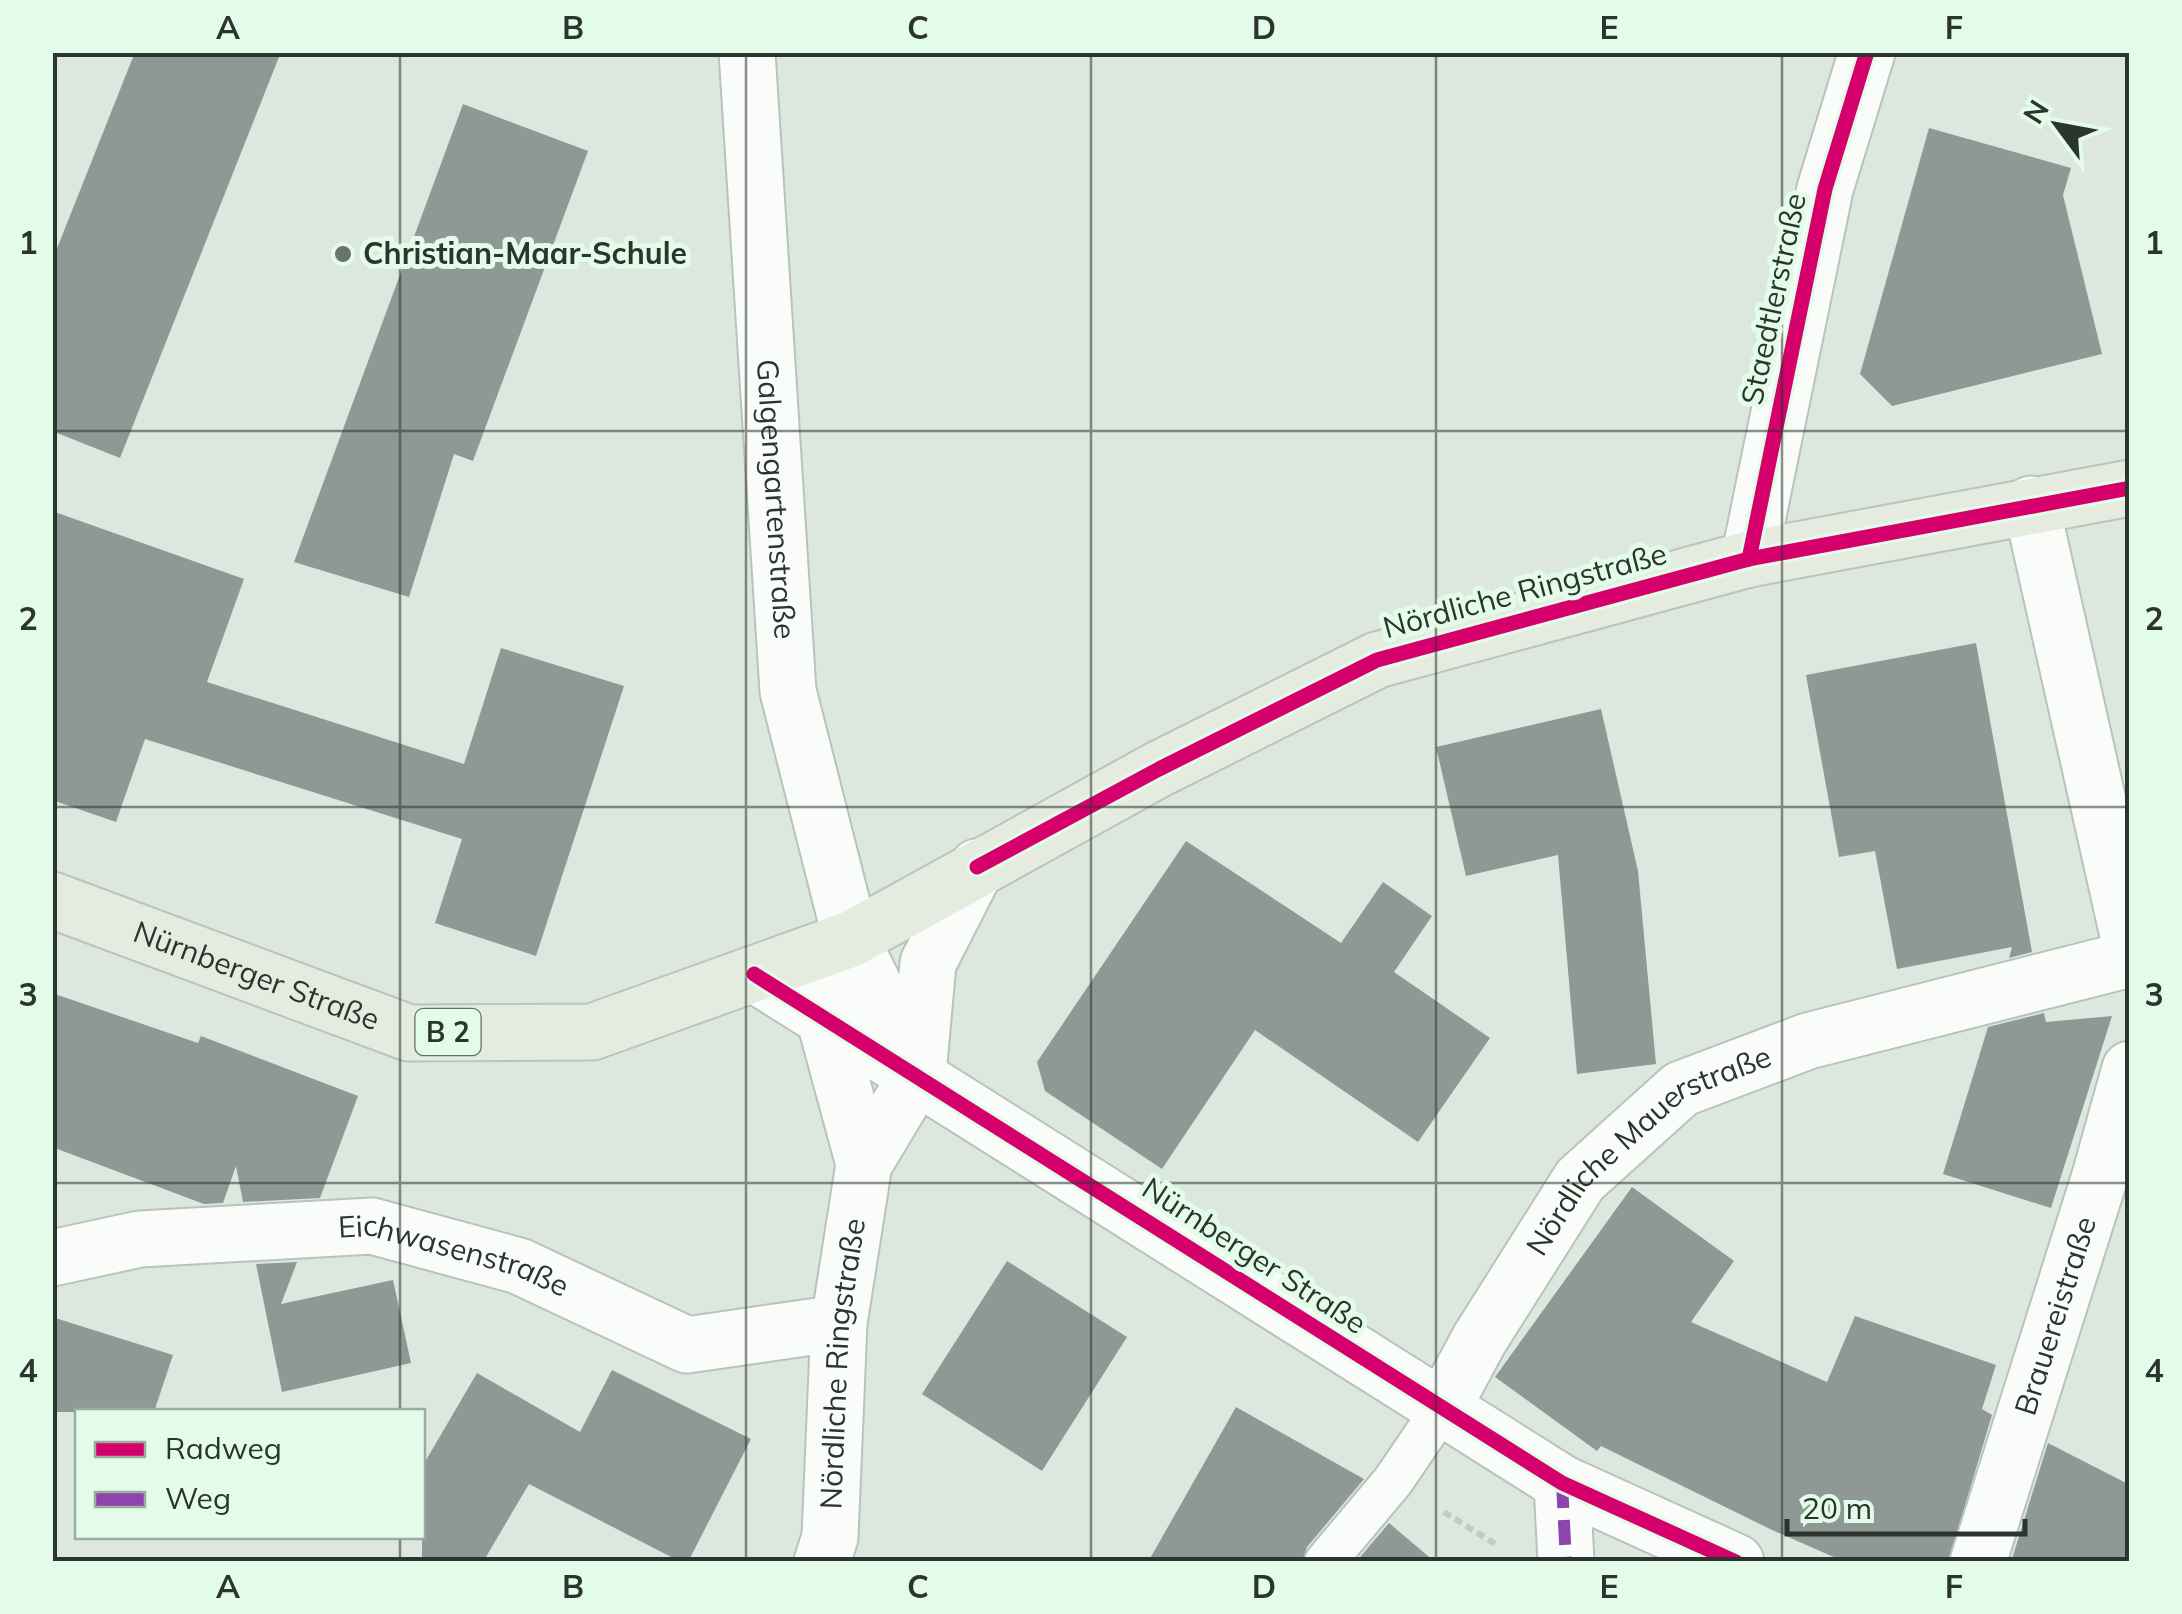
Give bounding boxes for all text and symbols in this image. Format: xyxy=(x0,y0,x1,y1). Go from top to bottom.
text: A xyxy=(216,7,240,47)
text: B xyxy=(562,7,584,47)
text: C xyxy=(907,7,929,47)
text: D xyxy=(1252,7,1276,47)
text: E xyxy=(1599,7,1619,47)
text: F xyxy=(1945,7,1963,47)
north arrow xyxy=(2007,75,2107,175)
text: N xyxy=(2015,93,2056,130)
street label: Staedtlerstraße xyxy=(1732,189,1814,408)
text: 1 xyxy=(18,222,38,262)
text: 1 xyxy=(2144,222,2164,262)
place label: Christian-Maar-Schule xyxy=(363,234,687,272)
marker: Christian-Maar-Schule xyxy=(332,243,354,265)
street label: Galgengartenstraße xyxy=(749,358,805,640)
street label: Nördliche Ringstraße xyxy=(1379,534,1671,646)
text: 2 xyxy=(18,598,38,638)
text: 2 xyxy=(2144,598,2164,638)
street label: Nürnberger Straße xyxy=(128,912,385,1038)
text: 3 xyxy=(18,974,38,1014)
text: 3 xyxy=(2144,974,2164,1014)
road number: B 2 xyxy=(416,1009,480,1055)
street label: Nördliche Mauerstraße xyxy=(1517,1037,1776,1262)
street label: Nürnberger Straße xyxy=(1135,1169,1374,1342)
street label: Eichwasenstraße xyxy=(337,1206,575,1305)
street label: Brauereistraße xyxy=(2006,1212,2104,1420)
street label: Nördliche Ringstraße xyxy=(811,1216,873,1510)
text: 4 xyxy=(18,1350,38,1390)
text: 4 xyxy=(2144,1350,2164,1390)
legend xyxy=(75,1409,425,1539)
text: Radweg xyxy=(165,1429,282,1467)
scale bar xyxy=(1787,1474,2024,1536)
text: Weg xyxy=(165,1479,231,1517)
text: 20 m xyxy=(1802,1489,1872,1527)
text: A xyxy=(216,1566,240,1606)
text: B xyxy=(562,1566,584,1606)
text: C xyxy=(907,1566,929,1606)
text: D xyxy=(1252,1566,1276,1606)
text: E xyxy=(1599,1566,1619,1606)
text: F xyxy=(1945,1566,1963,1606)

